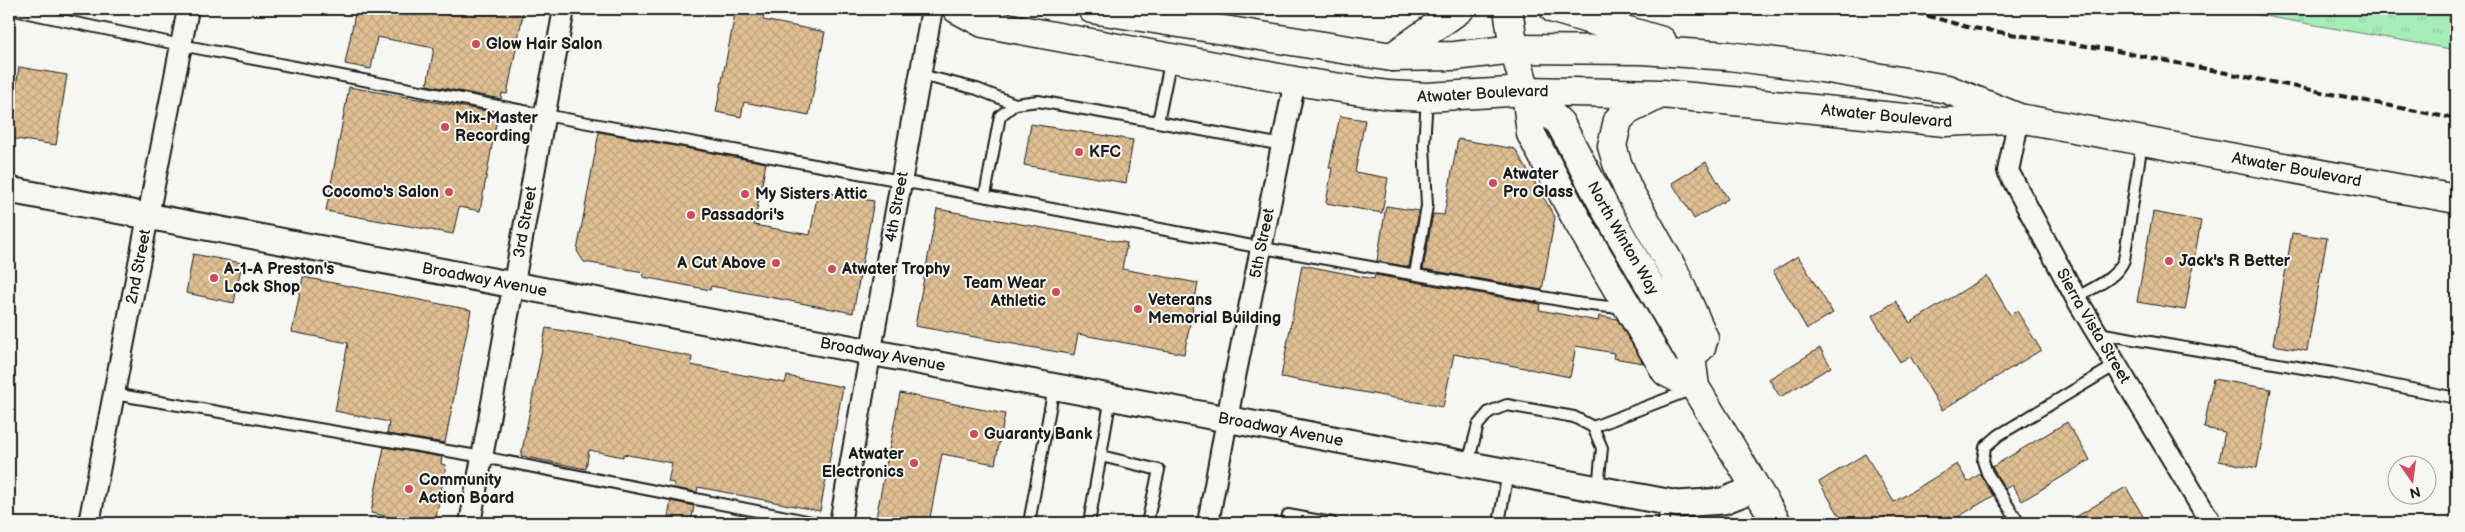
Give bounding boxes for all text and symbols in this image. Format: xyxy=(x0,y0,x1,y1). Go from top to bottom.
place label: Glow Hair Salon xyxy=(486,35,602,54)
marker: Glow Hair Salon xyxy=(470,38,482,50)
street label: Atwater Boulevard xyxy=(1417,81,1549,107)
street label: Atwater Boulevard xyxy=(1820,100,1953,132)
place label: Mix-Master Recording xyxy=(455,109,538,146)
marker: Mix-Master Recording xyxy=(439,121,451,133)
place label: KFC xyxy=(1089,143,1121,162)
marker: KFC xyxy=(1073,146,1085,158)
street label: Atwater Boulevard xyxy=(2230,148,2363,191)
place label: Atwater Pro Glass xyxy=(1502,165,1573,202)
street label: 4th Street xyxy=(881,170,912,244)
marker: Atwater Pro Glass xyxy=(1487,177,1499,189)
street label: North Winton Way xyxy=(1583,178,1663,299)
place label: Cocomo's Salon xyxy=(322,183,439,202)
street label: 3rd Street xyxy=(509,185,541,259)
place label: My Sisters Attic xyxy=(755,185,868,204)
marker: Cocomo's Salon xyxy=(443,186,455,198)
marker: My Sisters Attic xyxy=(739,188,751,200)
place label: Passadori's xyxy=(701,206,784,225)
street label: 5th Street xyxy=(1246,206,1279,280)
marker: Passadori's xyxy=(685,209,697,221)
street label: 2nd Street xyxy=(122,228,155,306)
place label: Jack's R Better xyxy=(2179,252,2291,271)
place label: A Cut Above xyxy=(676,254,766,273)
marker: Jack's R Better xyxy=(2163,255,2175,267)
marker: A Cut Above xyxy=(770,257,782,269)
street label: Broadway Avenue xyxy=(420,258,549,301)
place label: A-1-A Preston's Lock Shop xyxy=(223,260,334,297)
place label: Atwater Trophy xyxy=(841,260,951,279)
marker: Atwater Trophy xyxy=(826,263,838,275)
street label: Sierra Vista Street xyxy=(2052,265,2135,387)
marker: A-1-A Preston's Lock Shop xyxy=(208,272,220,284)
place label: Team Wear Athletic xyxy=(964,274,1047,311)
marker: Team Wear Athletic xyxy=(1050,286,1062,298)
place label: Veterans Memorial Building xyxy=(1148,291,1281,328)
marker: Veterans Memorial Building xyxy=(1132,303,1144,315)
street label: Broadway Avenue xyxy=(818,333,947,376)
street label: Broadway Avenue xyxy=(1216,408,1345,450)
place label: Guaranty Bank xyxy=(984,425,1093,444)
marker: Guaranty Bank xyxy=(968,428,980,440)
place label: Atwater Electronics xyxy=(822,445,905,482)
north arrow xyxy=(2388,454,2438,504)
marker: Atwater Electronics xyxy=(908,457,920,469)
place label: Community Action Board xyxy=(418,471,514,508)
marker: Community Action Board xyxy=(403,483,415,495)
text: N xyxy=(2408,483,2422,502)

